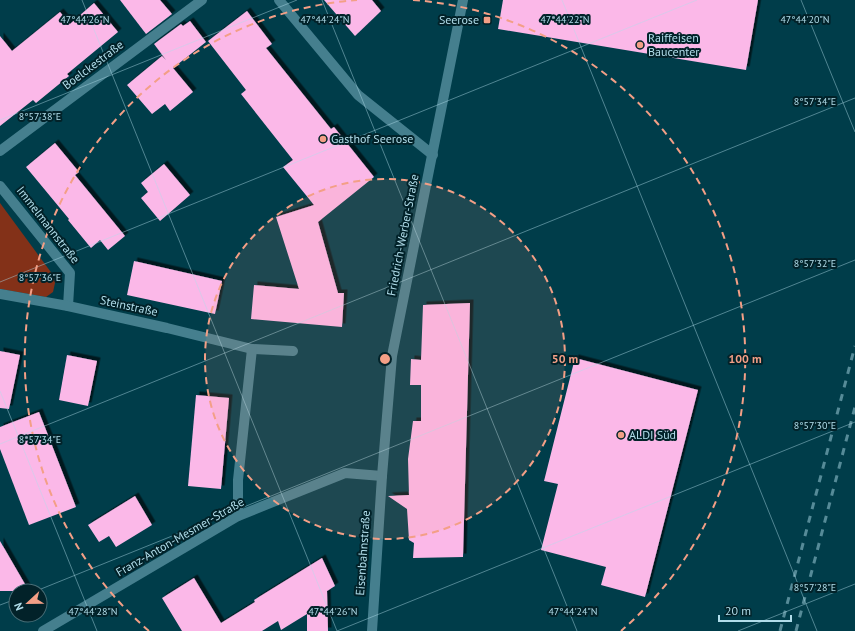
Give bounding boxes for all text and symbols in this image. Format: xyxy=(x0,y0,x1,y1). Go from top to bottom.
place label: Seerose xyxy=(439,12,479,27)
text: 47°44'26"N xyxy=(60,13,110,26)
text: 47°44'24"N xyxy=(300,13,350,26)
text: 47°44'22"N xyxy=(540,13,590,26)
text: 47°44'20"N xyxy=(780,13,830,26)
marker: Seerose xyxy=(482,15,492,25)
place label: Raiffeisen Baucenter xyxy=(648,30,699,59)
street label: Boelckestraße xyxy=(59,37,126,92)
marker: Raiffeisen Baucenter xyxy=(635,40,645,50)
text: 8°57'34"E xyxy=(794,95,836,108)
text: 8°57'38"E xyxy=(19,110,61,123)
place label: Gasthof Seerose xyxy=(331,131,413,146)
marker: Gasthof Seerose xyxy=(318,134,328,144)
street label: Friedrich-Werber-Straße xyxy=(383,173,422,297)
street label: Immelmannstraße xyxy=(14,183,83,266)
text: 8°57'32"E xyxy=(794,257,836,270)
text: 8°57'36"E xyxy=(19,271,61,284)
street label: Steinstraße xyxy=(99,292,159,319)
text: 50 m xyxy=(552,351,578,366)
text: 100 m xyxy=(728,351,762,366)
centre of rings xyxy=(378,352,392,366)
text: 8°57'30"E xyxy=(794,419,836,432)
place label: ALDI Süd xyxy=(629,427,676,442)
marker: ALDI Süd xyxy=(616,430,626,440)
text: 8°57'34"E xyxy=(19,433,61,446)
street label: Franz-Anton-Mesmer-Straße xyxy=(113,494,246,579)
street label: Eisenbahnstraße xyxy=(352,510,373,596)
text: 8°57'28"E xyxy=(794,581,836,594)
north arrow xyxy=(8,583,48,623)
scale bar xyxy=(719,597,791,623)
text: N xyxy=(11,601,27,613)
text: 20 m xyxy=(725,603,751,618)
text: 47°44'28"N xyxy=(68,605,118,618)
text: 47°44'26"N xyxy=(308,605,358,618)
text: 47°44'24"N xyxy=(548,605,598,618)

